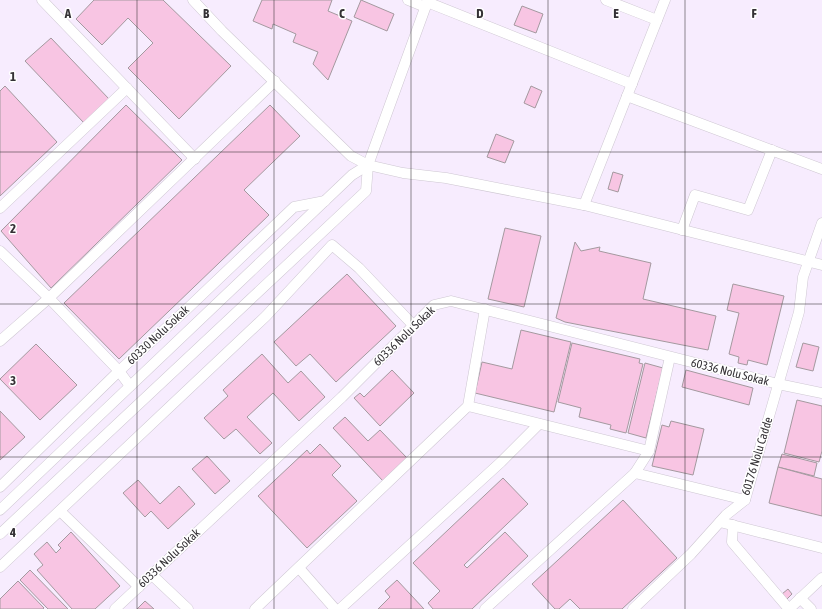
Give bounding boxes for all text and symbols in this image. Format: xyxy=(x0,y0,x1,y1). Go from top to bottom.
text: A xyxy=(64,6,72,21)
text: B xyxy=(203,6,210,21)
text: C xyxy=(339,6,345,21)
text: D xyxy=(476,6,484,21)
text: E xyxy=(613,6,619,21)
text: F xyxy=(751,6,757,21)
text: 1 xyxy=(10,69,16,84)
text: 2 xyxy=(10,221,16,236)
street label: 60330 Nolu Sokak xyxy=(124,302,193,367)
street label: 60336 Nolu Sokak xyxy=(370,303,438,369)
street label: 60336 Nolu Sokak xyxy=(689,356,771,389)
text: 3 xyxy=(10,373,16,388)
street label: 60176 Nolu Cadde xyxy=(738,415,776,497)
text: 4 xyxy=(9,525,16,540)
street label: 60336 Nolu Sokak xyxy=(135,525,204,590)

